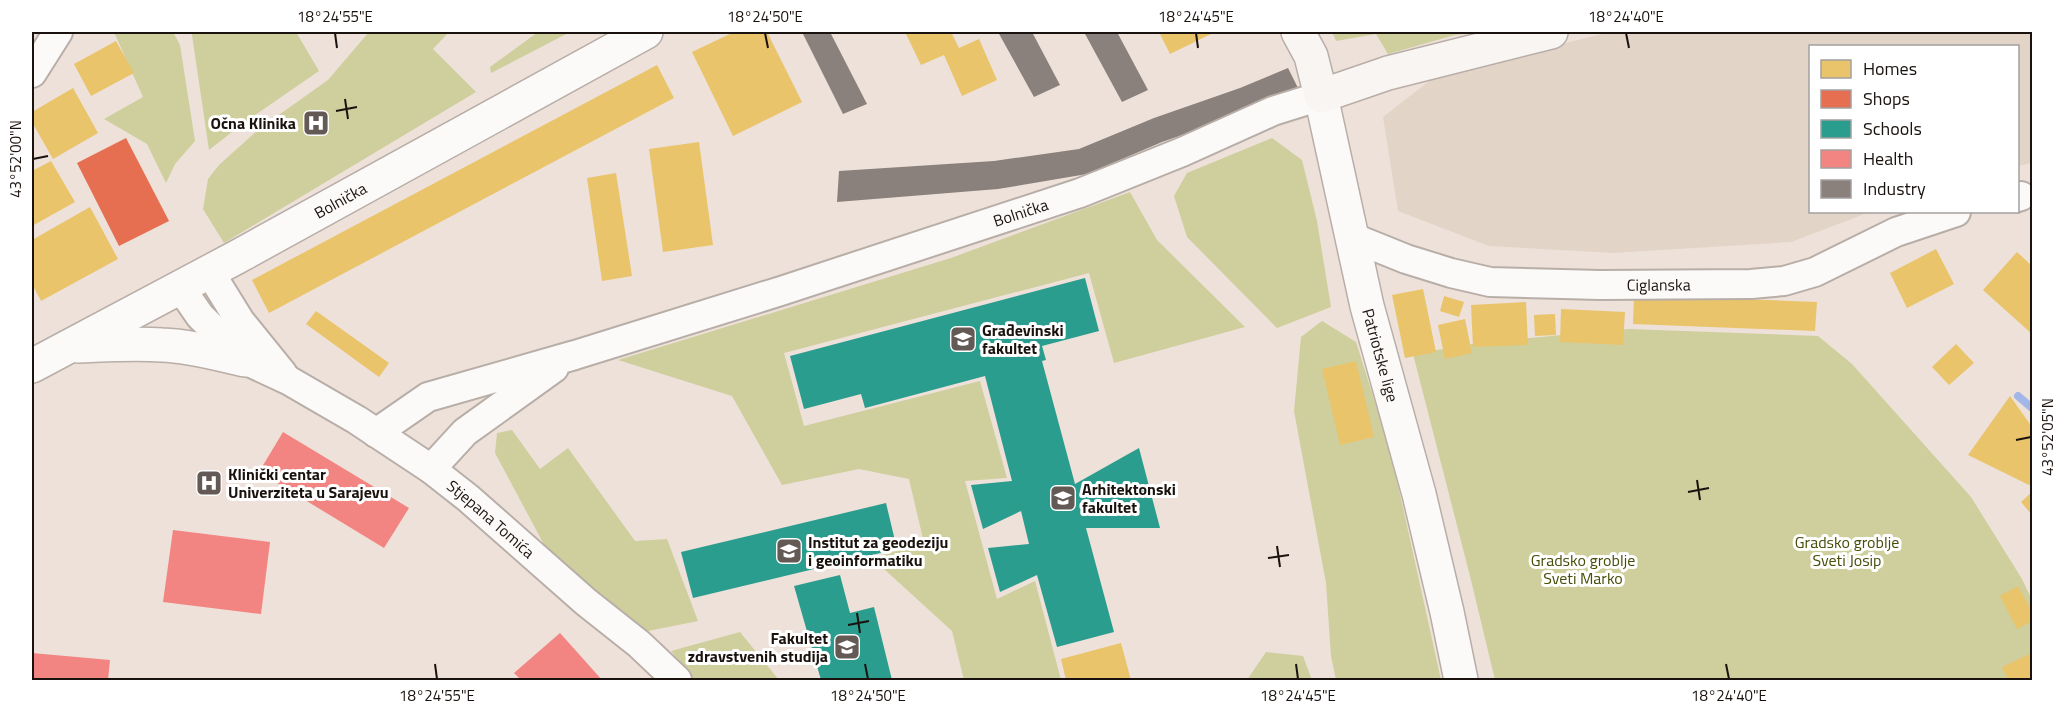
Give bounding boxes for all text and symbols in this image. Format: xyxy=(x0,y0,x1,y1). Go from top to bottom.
text: 18°24'55"E xyxy=(297,5,373,28)
text: 18°24'50"E xyxy=(727,5,803,28)
text: 18°24'45"E xyxy=(1158,5,1234,28)
text: 18°24'40"E xyxy=(1588,5,1664,28)
legend xyxy=(1809,45,2019,213)
text: Homes xyxy=(1863,55,1917,82)
text: Shops xyxy=(1863,85,1910,112)
hospital icon: Očna Klinika xyxy=(301,108,331,138)
place label: Očna Klinika xyxy=(211,111,296,135)
text: Schools xyxy=(1863,115,1922,142)
text: 43°52'00"N xyxy=(4,120,27,198)
text: Health xyxy=(1863,145,1913,172)
text: Industry xyxy=(1863,175,1926,202)
street label: Bolnička xyxy=(310,176,371,224)
street label: Bolnička xyxy=(990,192,1051,233)
street label: Ciglanska xyxy=(1627,272,1691,297)
street label: Patriotske lige xyxy=(1356,306,1405,405)
place label: Građevinski fakultet xyxy=(982,318,1064,360)
school or university icon: Građevinski fakultet xyxy=(948,324,978,354)
text: 43°52'05"N xyxy=(2036,398,2059,476)
place label: Klinički centar Univerziteta u Sarajevu xyxy=(228,462,389,504)
hospital icon: Klinički centar Univerziteta u Sarajevu xyxy=(194,468,224,498)
street label: Stjepana Tomića xyxy=(442,474,540,564)
place label: Arhitektonski fakultet xyxy=(1082,477,1176,519)
school or university icon: Arhitektonski fakultet xyxy=(1048,483,1078,513)
place label: Institut za geodeziju i geoinformatiku xyxy=(808,530,948,572)
park label: Gradsko groblje Sveti Josip xyxy=(1795,530,1899,572)
school or university icon: Institut za geodeziju i geoinformatiku xyxy=(774,536,804,566)
park label: Gradsko groblje Sveti Marko xyxy=(1531,548,1635,590)
place label: Fakultet zdravstvenih studija xyxy=(688,626,828,668)
school or university icon: Fakultet zdravstvenih studija xyxy=(832,632,862,662)
text: 18°24'55"E xyxy=(399,684,475,707)
text: 18°24'50"E xyxy=(830,684,906,707)
text: 18°24'45"E xyxy=(1260,684,1336,707)
text: 18°24'40"E xyxy=(1691,684,1767,707)

